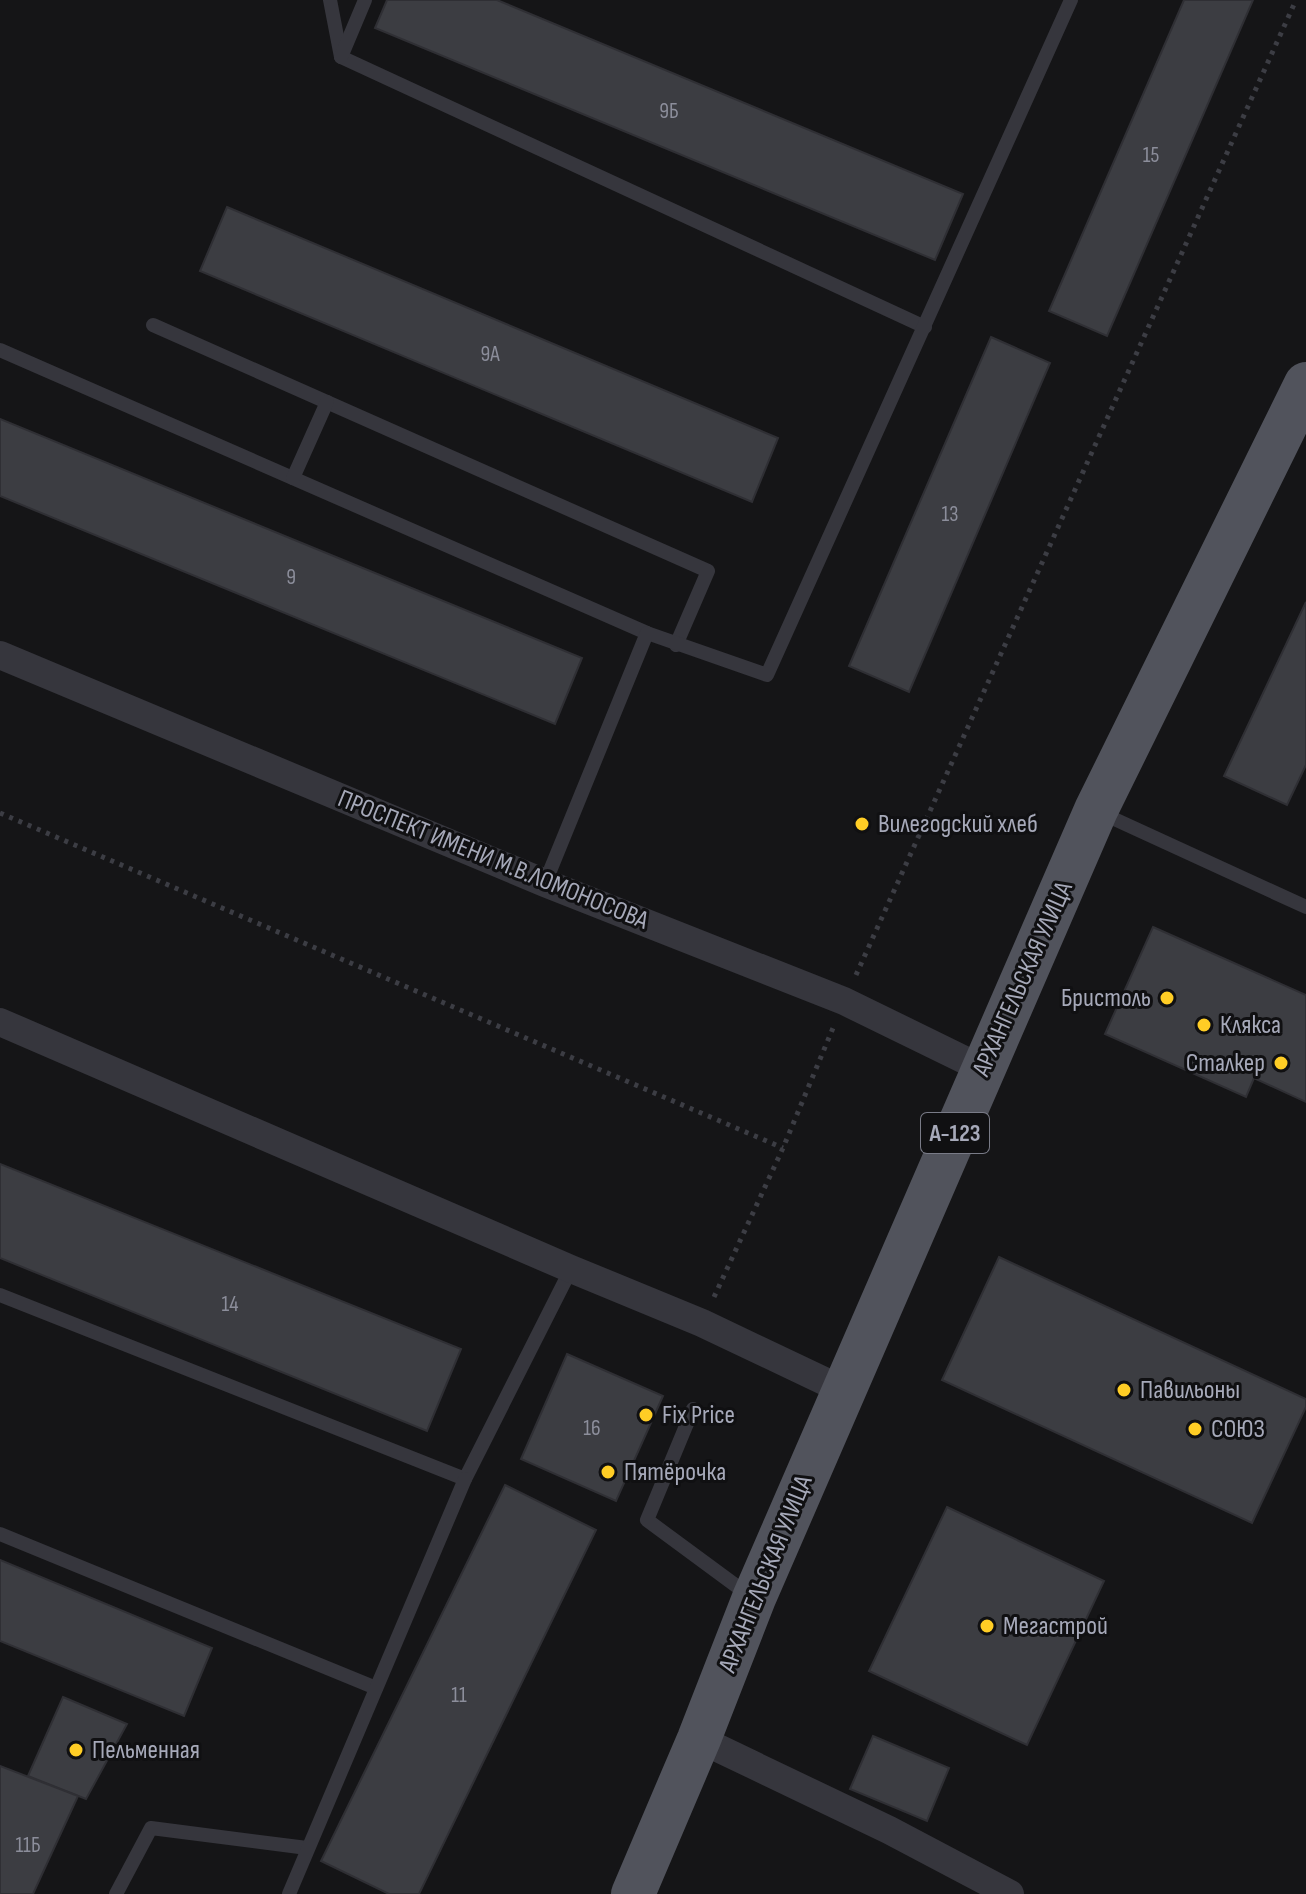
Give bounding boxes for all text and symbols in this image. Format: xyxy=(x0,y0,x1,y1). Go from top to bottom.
house number: 9Б xyxy=(659,98,679,125)
house number: 15 xyxy=(1143,142,1159,169)
house number: 9А xyxy=(480,341,500,368)
house number: 13 xyxy=(942,501,958,528)
house number: 9 xyxy=(286,564,296,591)
street label: ПРОСПЕКТ ИМЕНИ М.В.ЛОМОНОСОВА xyxy=(333,783,654,937)
place label: Вилегодский хлеб xyxy=(878,809,1038,840)
marker: Вилегодский хлеб xyxy=(853,815,871,833)
street label: АРХАНГЕЛЬСКАЯ УЛИЦА xyxy=(966,876,1080,1082)
place label: Бристоль xyxy=(1061,983,1151,1014)
marker: Бристоль xyxy=(1158,989,1176,1007)
place label: Клякса xyxy=(1220,1010,1281,1041)
marker: Клякса xyxy=(1195,1016,1213,1034)
place label: Сталкер xyxy=(1186,1048,1265,1079)
marker: Сталкер xyxy=(1272,1054,1290,1072)
road number: А-123 xyxy=(921,1113,989,1153)
house number: 14 xyxy=(222,1291,238,1318)
place label: Павильоны xyxy=(1140,1375,1240,1406)
marker: Павильоны xyxy=(1115,1381,1133,1399)
place label: Fix Price xyxy=(662,1400,735,1431)
marker: Fix Price xyxy=(637,1406,655,1424)
place label: СОЮЗ xyxy=(1211,1414,1265,1445)
house number: 16 xyxy=(583,1415,601,1442)
marker: СОЮЗ xyxy=(1186,1420,1204,1438)
place label: Пятёрочка xyxy=(624,1457,726,1488)
marker: Пятёрочка xyxy=(599,1463,617,1481)
street label: АРХАНГЕЛЬСКАЯ УЛИЦА xyxy=(712,1470,820,1678)
place label: Мегастрой xyxy=(1003,1611,1108,1642)
marker: Мегастрой xyxy=(978,1617,996,1635)
house number: 11 xyxy=(451,1682,467,1709)
place label: Пельменная xyxy=(92,1735,200,1766)
marker: Пельменная xyxy=(67,1741,85,1759)
house number: 11Б xyxy=(15,1832,41,1859)

